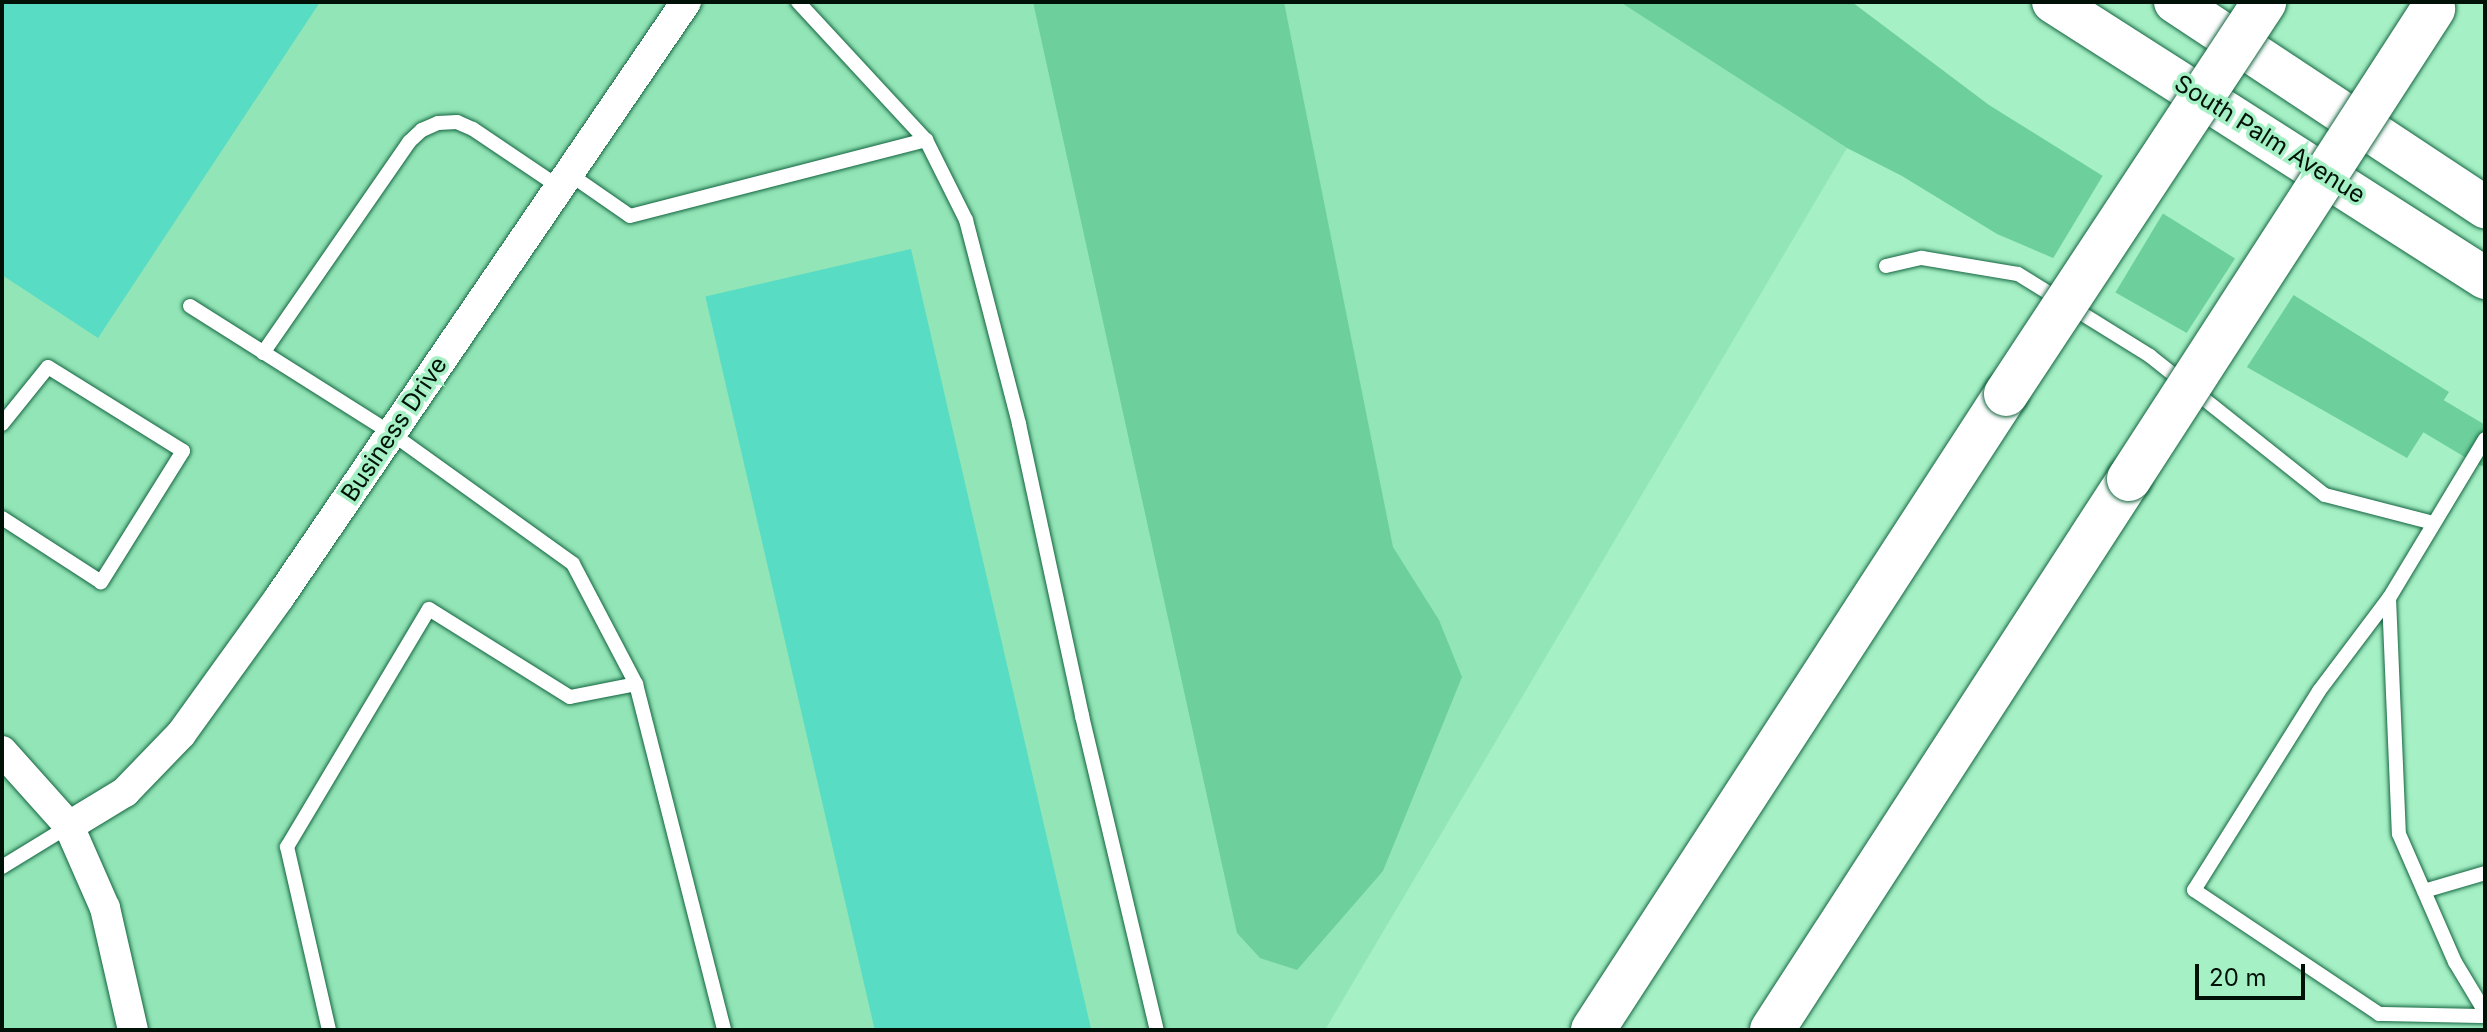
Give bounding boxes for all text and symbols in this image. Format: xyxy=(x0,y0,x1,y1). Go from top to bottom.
street label: South Palm Avenue xyxy=(2169,69,2371,209)
street label: Business Drive xyxy=(335,351,453,507)
scale bar xyxy=(2199,948,2309,998)
text: 20 m xyxy=(2209,963,2267,992)

